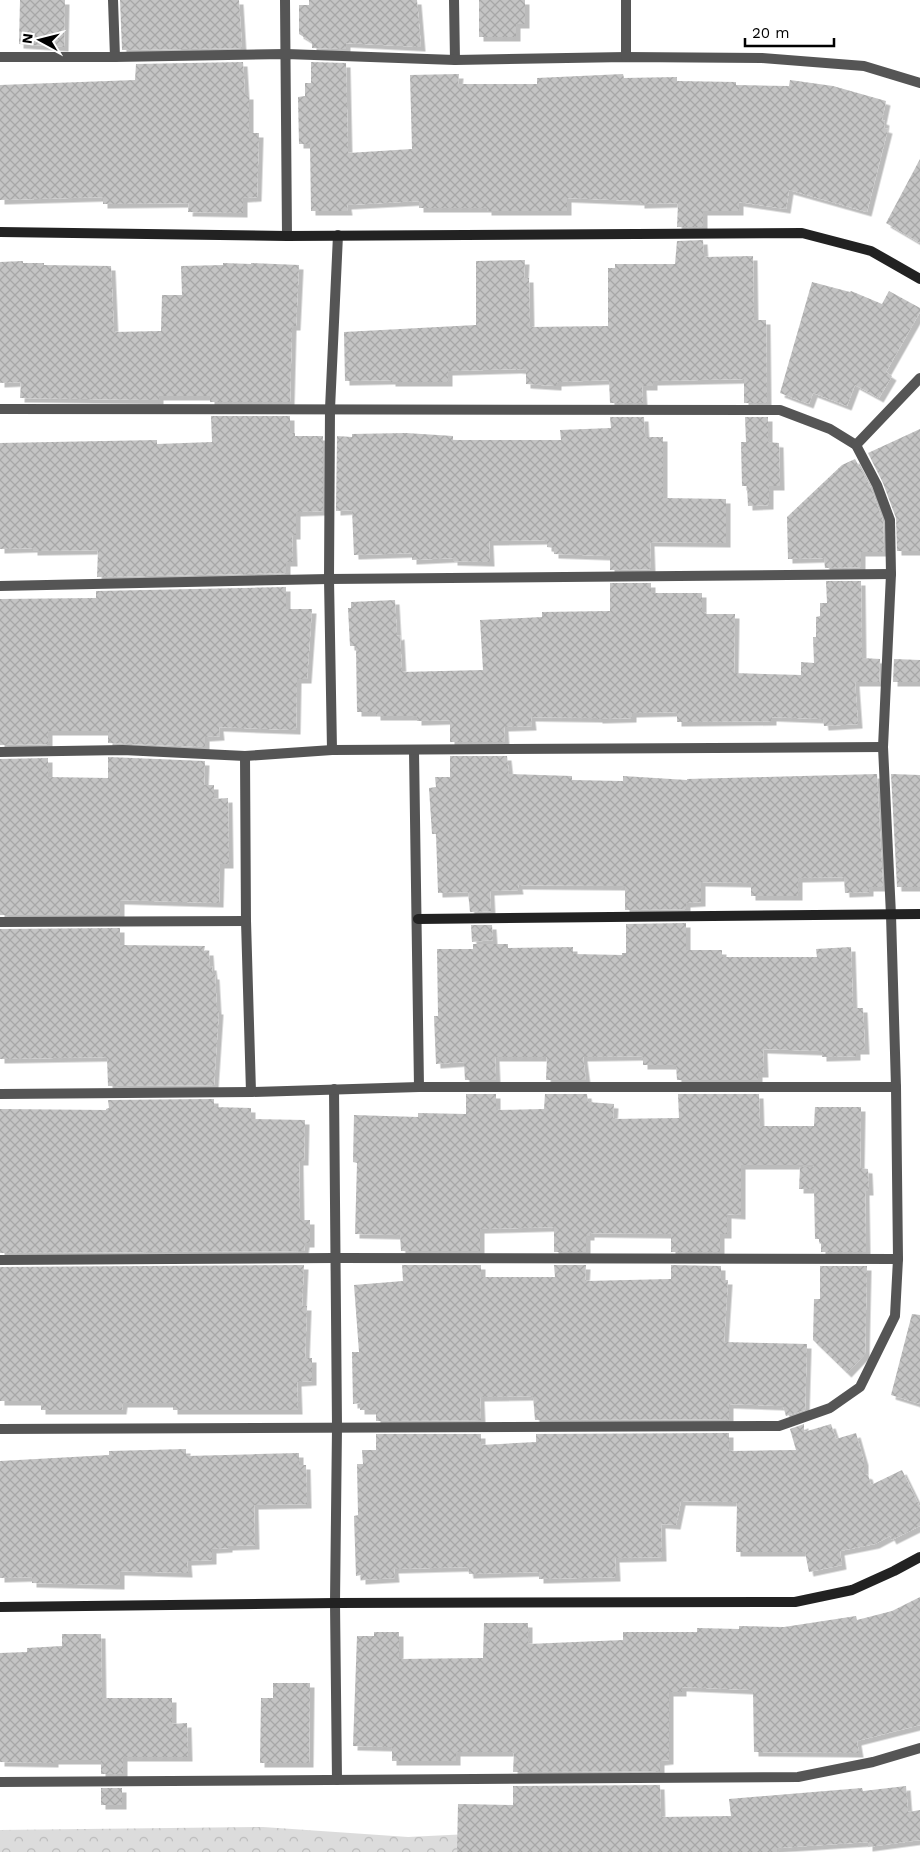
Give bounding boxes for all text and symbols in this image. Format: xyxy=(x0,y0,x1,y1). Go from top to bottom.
north arrow xyxy=(15,15,65,65)
scale bar xyxy=(745,15,834,47)
text: 20 m xyxy=(752,24,790,42)
text: N xyxy=(19,32,36,45)

